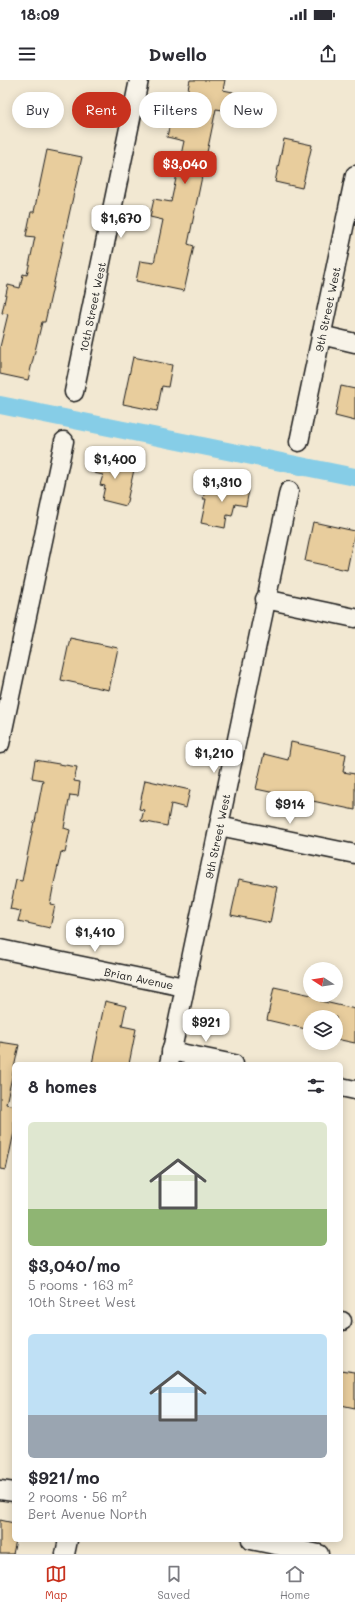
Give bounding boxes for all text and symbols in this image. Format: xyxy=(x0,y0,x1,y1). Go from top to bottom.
text: 18:09 xyxy=(20,4,59,24)
text: Dwello xyxy=(148,42,207,66)
icon: menu xyxy=(16,43,38,65)
icon: share xyxy=(317,43,339,65)
chip: Buy xyxy=(12,92,64,128)
chip: Rent xyxy=(72,92,131,128)
chip: Filters xyxy=(139,92,212,128)
chip: New xyxy=(220,92,277,128)
pin: $3,040 xyxy=(152,151,218,185)
text: $3,040 xyxy=(163,155,207,172)
pin: $1,670 xyxy=(88,205,154,239)
text: $1,670 xyxy=(100,209,142,226)
street label: 10th Street West xyxy=(75,260,108,353)
street label: 9th Street West xyxy=(311,265,343,353)
pin: $1,400 xyxy=(82,446,148,480)
text: $1,400 xyxy=(94,450,136,467)
pin: $1,310 xyxy=(189,469,255,503)
text: $1,310 xyxy=(202,473,242,490)
pin: $1,210 xyxy=(181,740,247,774)
text: $1,210 xyxy=(194,744,234,761)
pin: $914 xyxy=(266,791,314,825)
street label: 9th Street West xyxy=(201,792,233,880)
text: $914 xyxy=(275,795,305,812)
pin: $1,410 xyxy=(62,919,128,953)
text: $1,410 xyxy=(75,923,115,940)
north arrow xyxy=(303,962,343,1002)
map controls xyxy=(303,962,343,1050)
street label: Brian Avenue xyxy=(103,963,175,992)
pin: $921 xyxy=(182,1009,230,1043)
button: layers xyxy=(303,1010,343,1050)
text: $921 xyxy=(192,1013,220,1030)
text: 8 homes xyxy=(28,1075,97,1097)
icon: filters xyxy=(305,1075,327,1097)
icon: home xyxy=(142,1148,214,1220)
text: $3,040/mo xyxy=(28,1254,120,1276)
text: 5 rooms · 163 m² xyxy=(28,1276,133,1293)
text: 10th Street West xyxy=(28,1293,136,1310)
icon: home xyxy=(142,1360,214,1432)
text: $921/mo xyxy=(28,1466,100,1488)
text: 2 rooms · 56 m² xyxy=(28,1488,127,1505)
text: Bert Avenue North xyxy=(28,1505,147,1522)
tab: Map xyxy=(45,1563,67,1602)
tab: Saved xyxy=(157,1563,190,1602)
tab: Home xyxy=(280,1563,310,1602)

